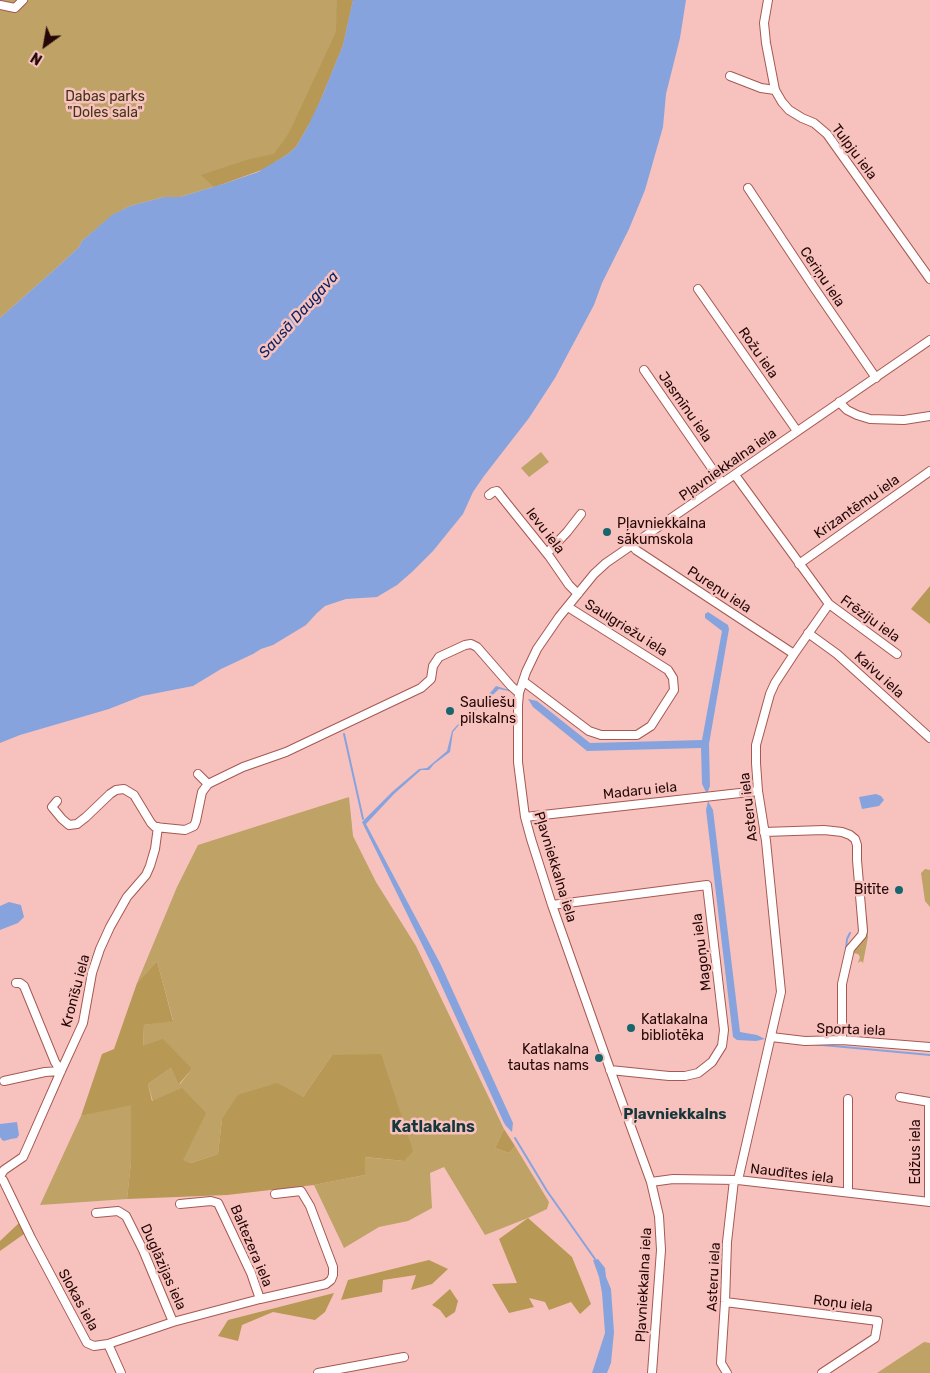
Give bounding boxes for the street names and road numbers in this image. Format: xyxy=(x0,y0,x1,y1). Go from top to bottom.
street label: Tulpju iela xyxy=(828,121,880,183)
street label: Ceriņu iela xyxy=(796,244,848,310)
street label: Rožu iela xyxy=(734,324,782,382)
street label: Jasmīnu iela xyxy=(655,369,715,445)
street label: Pļavniekkalna iela xyxy=(676,425,780,505)
street label: Krizantēmu iela xyxy=(811,471,903,543)
street label: Ievu iela xyxy=(522,505,568,557)
street label: Pureņu iela xyxy=(684,563,754,617)
street label: Frēziju iela xyxy=(837,592,903,646)
street label: Saulgriežu iela xyxy=(581,596,671,660)
street label: Kaivu iela xyxy=(851,648,907,702)
street label: Asteru iela xyxy=(736,772,762,842)
street label: Madaru iela xyxy=(602,779,678,803)
street label: Pļavniekkalna iela xyxy=(530,810,580,924)
street label: Magoņu iela xyxy=(689,912,715,992)
street label: Kronīšu iela xyxy=(58,953,94,1029)
street label: Sporta iela xyxy=(816,1020,886,1040)
street label: Edžus iela xyxy=(908,1119,924,1185)
street label: Naudītes iela xyxy=(749,1161,835,1187)
street label: Baltezera iela xyxy=(226,1202,276,1290)
street label: Duglāzijas iela xyxy=(137,1221,189,1313)
street label: Pļavniekkalna iela xyxy=(633,1227,655,1343)
street label: Asteru iela xyxy=(704,1242,724,1312)
street label: Slokas iela xyxy=(54,1266,102,1334)
street label: Roņu iela xyxy=(812,1292,874,1316)

